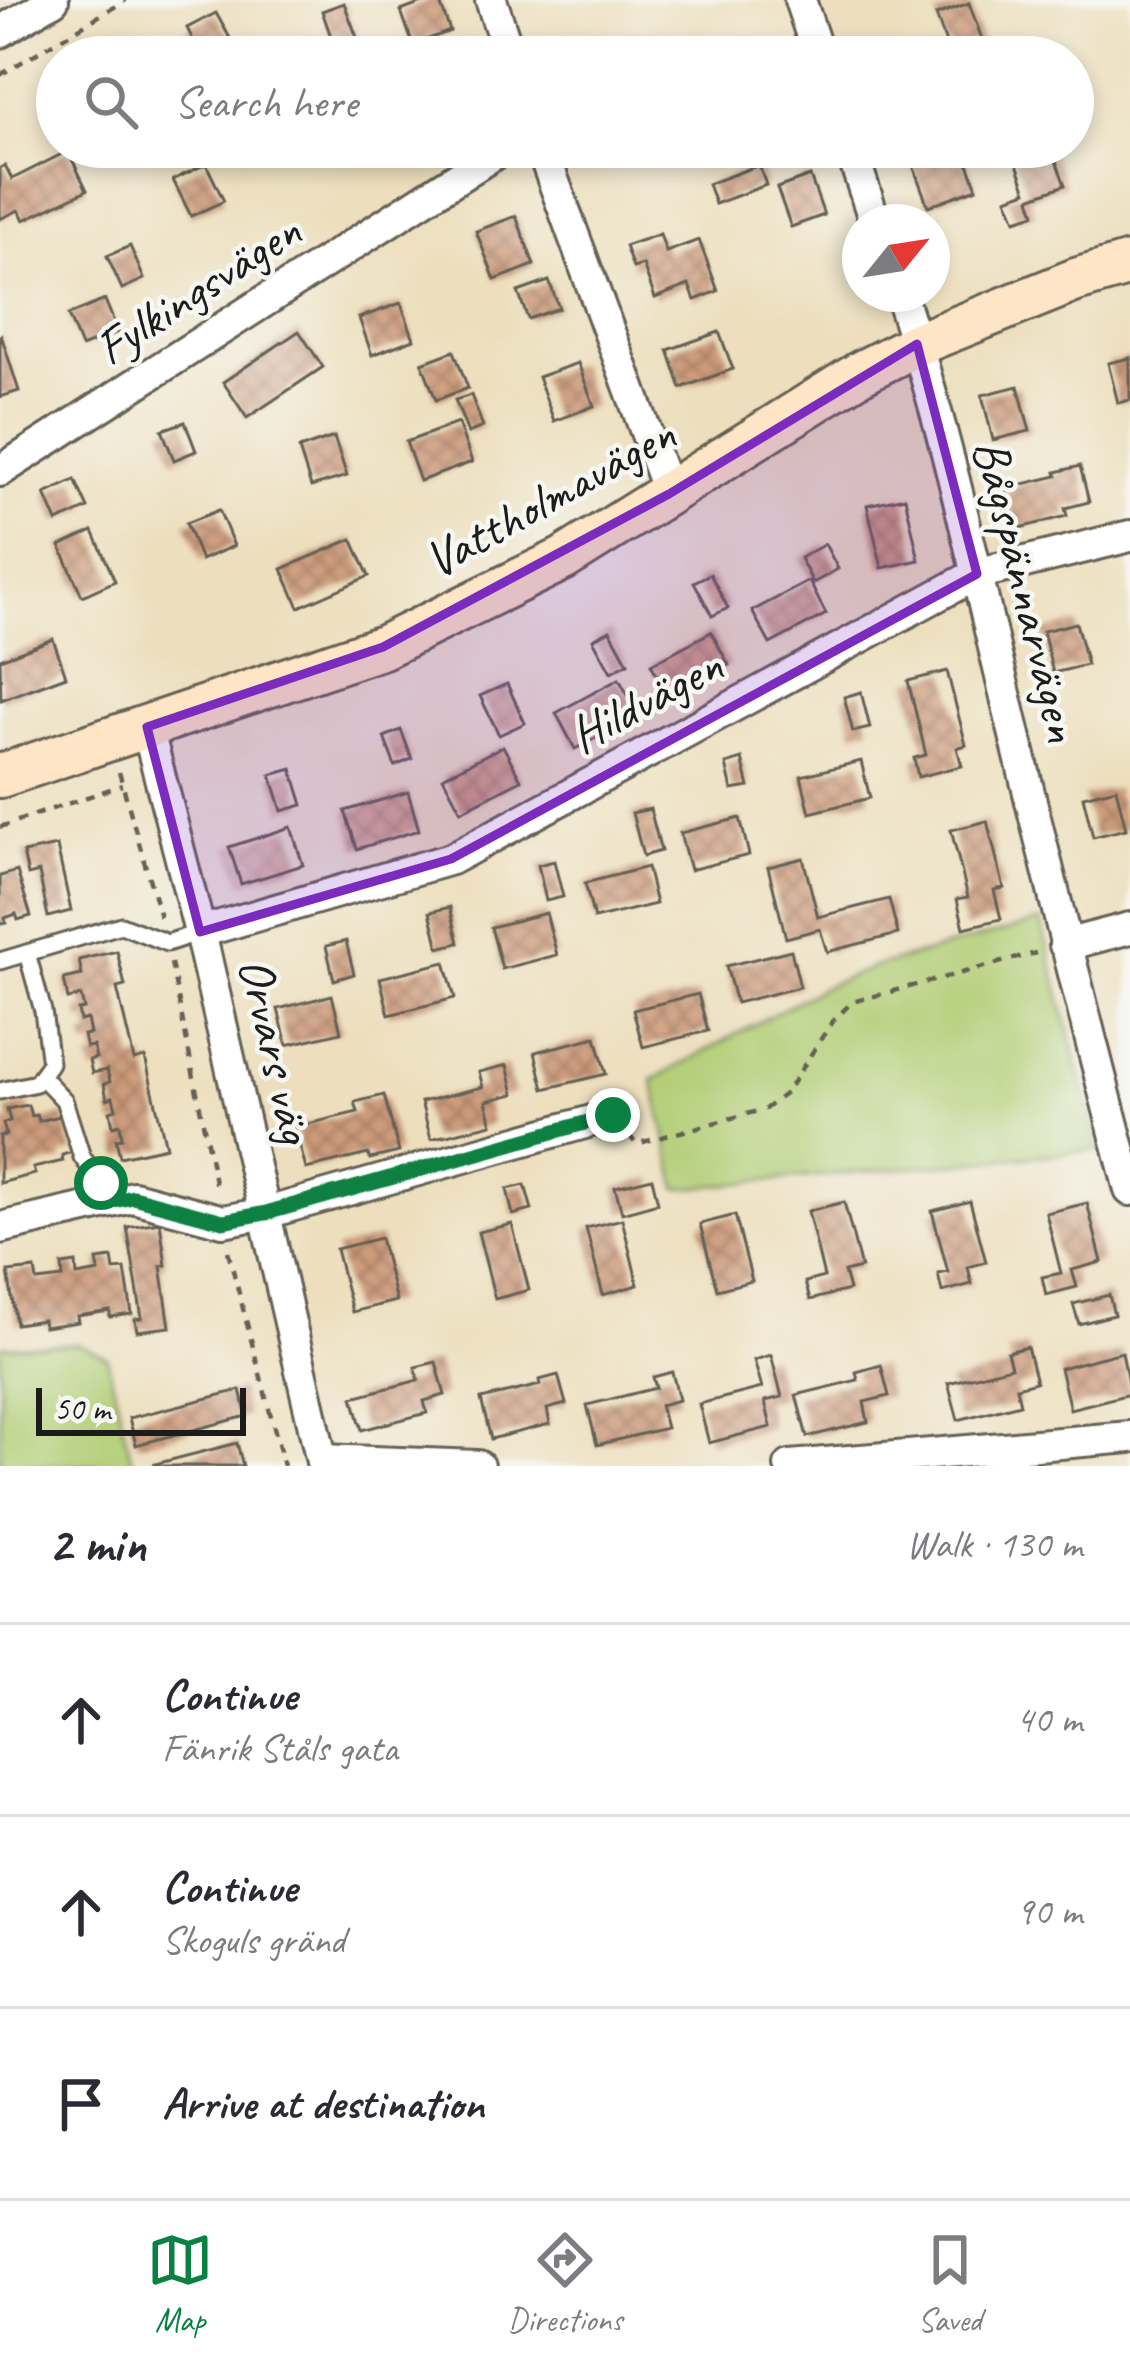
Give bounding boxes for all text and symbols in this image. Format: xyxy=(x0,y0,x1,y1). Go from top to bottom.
search box xyxy=(36,36,1094,168)
icon: search xyxy=(78,69,144,135)
text: Search here xyxy=(174,74,357,131)
street label: Fylkingsvägen xyxy=(83,198,313,379)
north arrow xyxy=(842,204,950,312)
street label: Vattholmavägen xyxy=(413,401,687,592)
street label: Bågspännarvägen xyxy=(959,432,1096,749)
street label: Hildvägen xyxy=(558,633,734,767)
street label: Orvars väg xyxy=(224,951,329,1152)
route end xyxy=(586,1088,640,1142)
route start xyxy=(74,1156,128,1210)
scale bar xyxy=(36,1382,246,1435)
text: 50 m xyxy=(54,1388,110,1430)
text: 2 min xyxy=(48,1512,146,1576)
text: Walk · 130 m xyxy=(906,1520,1082,1569)
text: Continue xyxy=(162,1667,296,1724)
icon: ahead xyxy=(48,1687,114,1753)
text: 40 m xyxy=(1016,1695,1082,1744)
text: Fänrik Ståls gata xyxy=(162,1724,398,1773)
text: Continue xyxy=(162,1859,296,1916)
icon: ahead xyxy=(48,1879,114,1945)
text: 90 m xyxy=(1016,1887,1082,1936)
text: Skoguls gränd xyxy=(162,1916,345,1965)
icon: arrive xyxy=(48,2071,114,2137)
text: Arrive at destination xyxy=(162,2075,484,2132)
tab: Map xyxy=(147,2227,213,2341)
tab: Directions xyxy=(508,2227,622,2341)
tab: Saved xyxy=(917,2227,983,2341)

